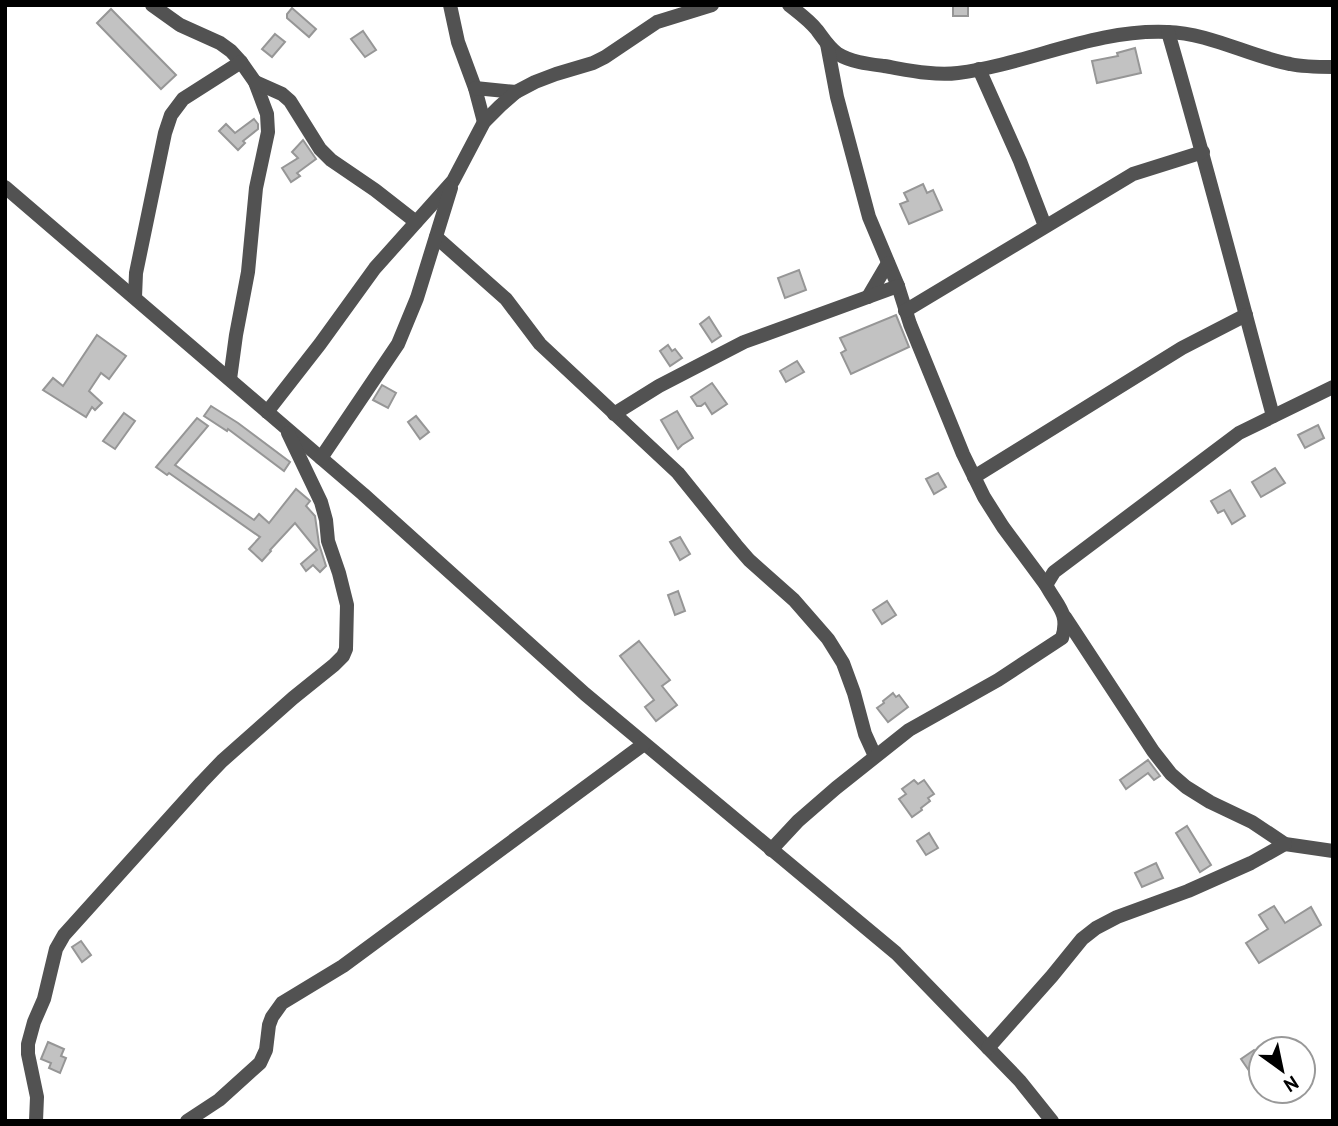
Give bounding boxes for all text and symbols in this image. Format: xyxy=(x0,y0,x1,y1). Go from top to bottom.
north arrow xyxy=(1247,1035,1317,1105)
text: N xyxy=(1279,1071,1303,1098)

